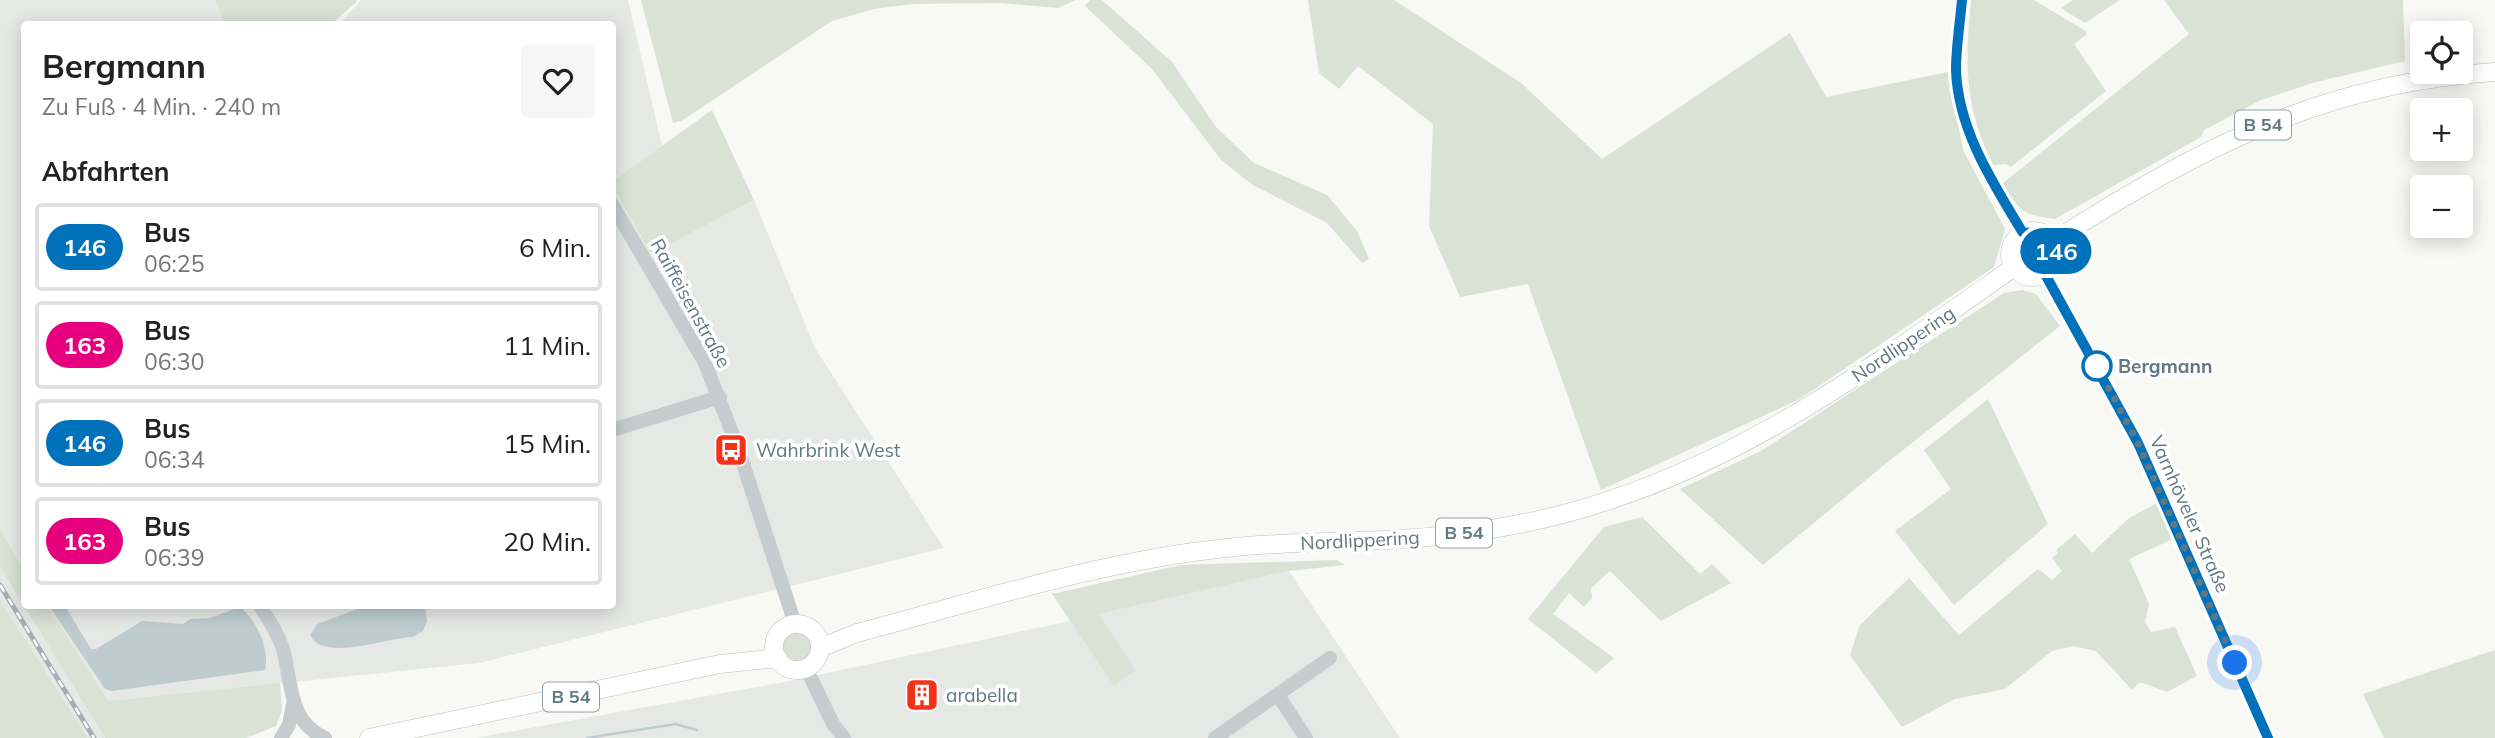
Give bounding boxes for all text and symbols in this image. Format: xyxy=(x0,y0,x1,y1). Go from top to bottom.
map controls xyxy=(2410,21,2473,238)
button: locate xyxy=(2410,21,2473,84)
button: heart xyxy=(521,44,595,118)
text: Bergmann xyxy=(42,45,206,86)
text: Zu Fuß · 4 Min. · 240 m xyxy=(42,92,281,121)
button: + xyxy=(2410,98,2473,161)
road number: B 54 xyxy=(2235,110,2291,140)
text: Abfahrten xyxy=(42,155,169,188)
button: − xyxy=(2410,175,2473,238)
text: Bus xyxy=(144,216,190,249)
line badge: 146 xyxy=(2016,228,2096,274)
text: 6 Min. xyxy=(519,231,591,264)
text: 146 xyxy=(63,232,106,262)
street label: Raiffeisenstraße xyxy=(646,234,736,372)
text: 146 xyxy=(2034,236,2078,266)
text: 06:25 xyxy=(144,249,204,278)
street label: Nordlippering xyxy=(1847,301,1959,387)
text: Bus xyxy=(144,314,190,347)
text: 11 Min. xyxy=(503,329,591,362)
text: 163 xyxy=(63,330,106,360)
text: 06:30 xyxy=(144,347,204,376)
marker: Bergmann xyxy=(2082,351,2112,381)
place label: Bergmann xyxy=(2118,354,2212,378)
text: Bus xyxy=(144,412,190,445)
text: 15 Min. xyxy=(503,427,591,460)
text: 146 xyxy=(63,428,106,458)
bus stop icon: Wahrbrink West xyxy=(712,431,750,469)
street label: Varnhöveler Straße xyxy=(2145,432,2235,596)
place label: Wahrbrink West xyxy=(756,438,901,462)
text: 06:34 xyxy=(144,445,204,474)
text: Bus xyxy=(144,510,190,543)
road number: B 54 xyxy=(1436,518,1492,548)
text: 20 Min. xyxy=(503,525,591,558)
street label: Nordlippering xyxy=(1300,525,1420,555)
text: 163 xyxy=(63,526,106,556)
text: 06:39 xyxy=(144,543,204,572)
your location xyxy=(2217,645,2252,680)
building icon: arabella xyxy=(903,676,941,714)
road number: B 54 xyxy=(543,682,599,712)
place label: arabella xyxy=(946,683,1018,707)

